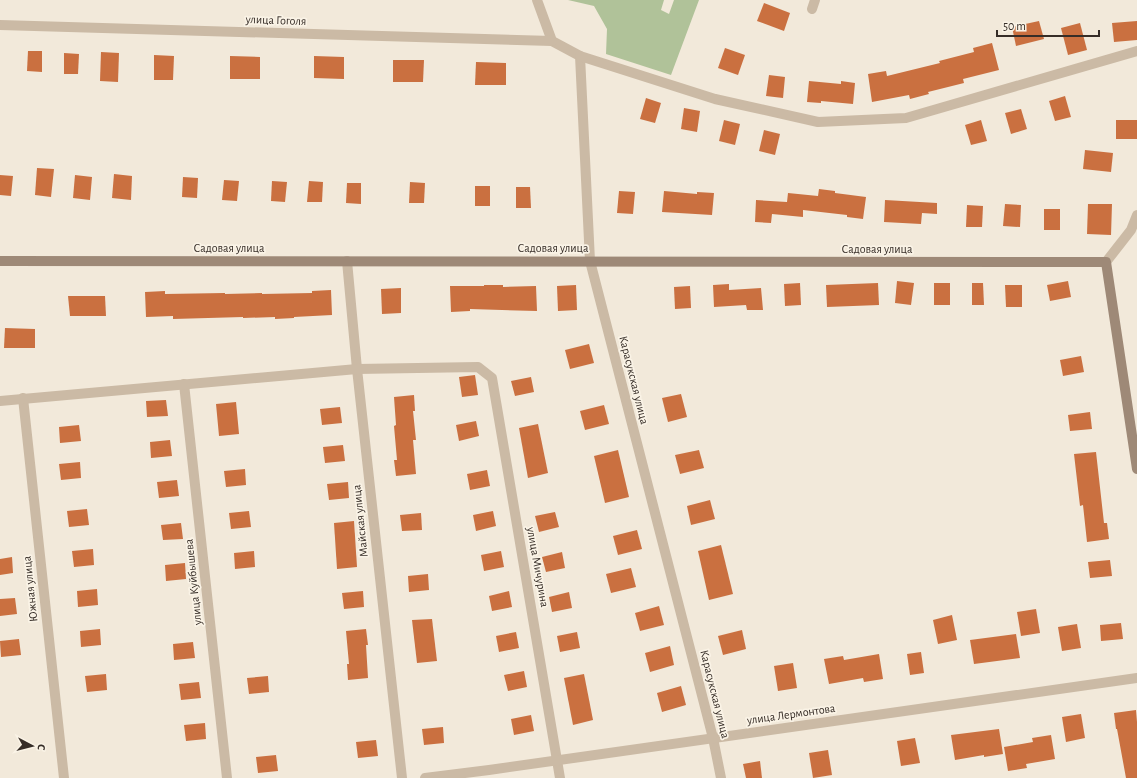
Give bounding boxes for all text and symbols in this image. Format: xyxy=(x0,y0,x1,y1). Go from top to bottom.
scale bar xyxy=(997,12,1099,38)
street label: улица Гоголя xyxy=(244,13,307,28)
text: 50 m xyxy=(1003,20,1026,32)
street label: Садовая улица xyxy=(193,242,265,255)
street label: Садовая улица xyxy=(517,242,589,255)
street label: Садовая улица xyxy=(841,243,913,256)
street label: Карасукская улица xyxy=(616,335,651,426)
street label: Майская улица xyxy=(350,483,371,558)
street label: улица Мичурина xyxy=(524,525,551,609)
street label: улица Куйбышева xyxy=(182,538,205,627)
street label: Южная улица xyxy=(21,555,40,623)
street label: Карасукская улица xyxy=(697,649,732,740)
street label: улица Лермонтова xyxy=(745,702,837,727)
north arrow xyxy=(12,726,52,766)
text: С xyxy=(36,743,47,751)

